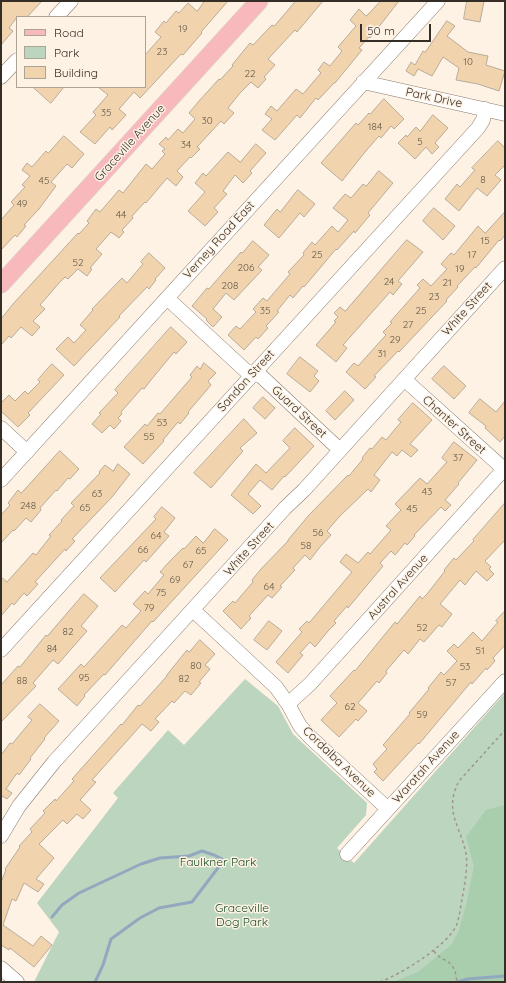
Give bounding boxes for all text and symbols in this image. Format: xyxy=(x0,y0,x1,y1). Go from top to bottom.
legend xyxy=(16,16,146,88)
scale bar xyxy=(362,16,433,42)
house number: 19 xyxy=(178,23,188,35)
text: 50 m xyxy=(367,23,395,38)
text: Road xyxy=(54,25,84,40)
text: Park xyxy=(54,45,79,60)
house number: 23 xyxy=(157,46,167,58)
house number: 10 xyxy=(463,56,473,68)
text: Building xyxy=(54,65,98,80)
house number: 22 xyxy=(244,68,256,80)
street label: Park Drive xyxy=(404,85,464,111)
street label: Graceville Avenue xyxy=(92,102,168,184)
house number: 35 xyxy=(101,107,111,119)
house number: 30 xyxy=(201,115,213,127)
house number: 184 xyxy=(368,121,382,133)
house number: 5 xyxy=(417,136,423,148)
house number: 34 xyxy=(181,139,191,151)
house number: 8 xyxy=(480,174,486,186)
house number: 45 xyxy=(39,175,49,187)
house number: 49 xyxy=(17,198,27,210)
street label: Verney Road East xyxy=(180,198,258,282)
house number: 44 xyxy=(116,209,126,221)
house number: 15 xyxy=(480,235,490,247)
house number: 25 xyxy=(312,249,322,261)
house number: 17 xyxy=(468,249,476,261)
house number: 52 xyxy=(73,257,83,269)
house number: 206 xyxy=(238,262,254,274)
house number: 19 xyxy=(455,263,465,275)
house number: 24 xyxy=(384,276,394,288)
house number: 21 xyxy=(442,277,452,289)
street label: White Street xyxy=(439,279,495,339)
house number: 208 xyxy=(222,280,238,292)
house number: 23 xyxy=(429,291,439,303)
house number: 35 xyxy=(260,305,270,317)
house number: 25 xyxy=(416,305,426,317)
house number: 27 xyxy=(403,319,413,331)
house number: 29 xyxy=(389,334,401,346)
street label: Sandon Street xyxy=(214,347,278,415)
house number: 31 xyxy=(378,348,386,360)
street label: Guard Street xyxy=(268,383,330,441)
street label: Chanter Street xyxy=(419,393,489,457)
house number: 53 xyxy=(157,417,167,429)
house number: 55 xyxy=(144,431,154,443)
house number: 37 xyxy=(453,452,463,464)
house number: 43 xyxy=(422,486,432,498)
house number: 63 xyxy=(92,488,102,500)
house number: 248 xyxy=(20,500,36,512)
house number: 65 xyxy=(80,502,90,514)
house number: 45 xyxy=(407,503,417,515)
street label: White Street xyxy=(221,519,277,579)
house number: 56 xyxy=(313,527,323,539)
house number: 64 xyxy=(151,530,161,542)
house number: 58 xyxy=(301,540,311,552)
house number: 66 xyxy=(138,544,148,556)
house number: 65 xyxy=(196,545,206,557)
street label: Austral Avenue xyxy=(365,551,431,623)
house number: 67 xyxy=(183,559,193,571)
house number: 69 xyxy=(170,574,180,586)
house number: 64 xyxy=(264,581,274,593)
house number: 75 xyxy=(156,587,166,599)
house number: 79 xyxy=(144,602,154,614)
house number: 52 xyxy=(417,622,427,634)
house number: 82 xyxy=(63,626,73,638)
house number: 84 xyxy=(47,643,57,655)
house number: 51 xyxy=(475,645,485,657)
house number: 80 xyxy=(190,660,202,672)
house number: 53 xyxy=(460,661,470,673)
house number: 95 xyxy=(78,672,90,684)
house number: 82 xyxy=(179,673,189,685)
house number: 88 xyxy=(17,675,27,687)
house number: 57 xyxy=(446,677,456,689)
house number: 62 xyxy=(345,701,355,713)
house number: 59 xyxy=(416,709,428,721)
street label: Cordalba Avenue xyxy=(300,724,378,800)
street label: Waratah Avenue xyxy=(390,728,462,806)
park label: Faulkner Park xyxy=(180,855,256,869)
park label: Graceville Dog Park xyxy=(215,901,269,929)

